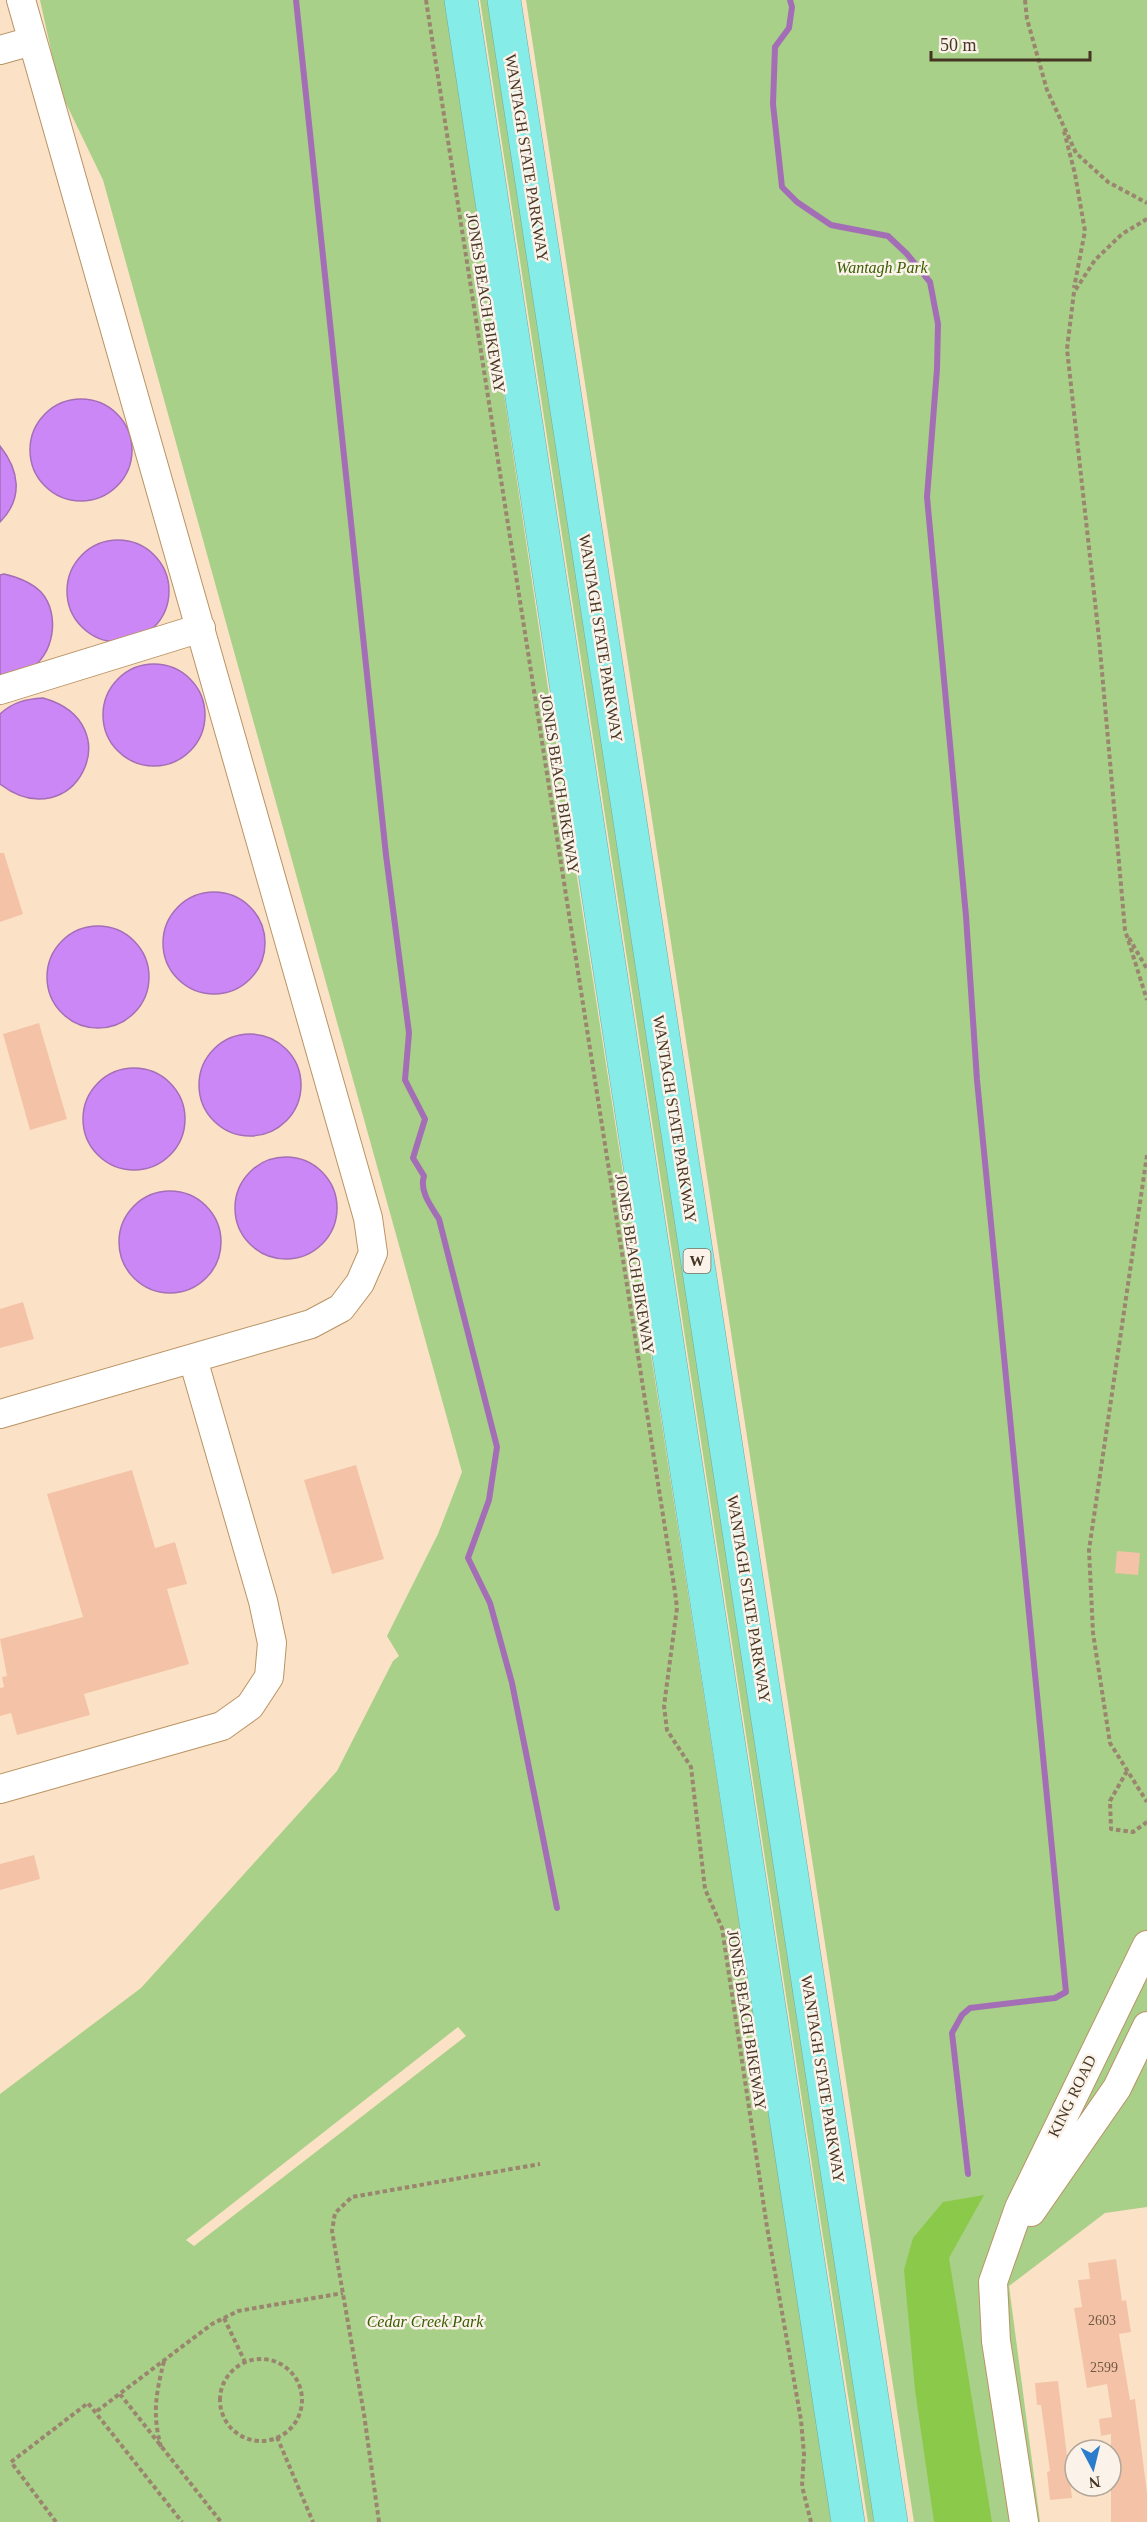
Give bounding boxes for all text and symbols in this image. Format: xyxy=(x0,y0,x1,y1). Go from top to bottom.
scale bar xyxy=(931,24,1090,62)
text: 50 m xyxy=(940,35,977,55)
street label: WANTAGH STATE PARKWAY xyxy=(502,53,552,264)
street label: JONES BEACH BIKEWAY xyxy=(463,212,509,395)
park label: Wantagh Park xyxy=(836,259,929,277)
street label: WANTAGH STATE PARKWAY xyxy=(576,533,626,744)
street label: JONES BEACH BIKEWAY xyxy=(537,693,583,876)
street label: WANTAGH STATE PARKWAY xyxy=(650,1014,700,1225)
street label: JONES BEACH BIKEWAY xyxy=(612,1173,658,1356)
road number: W xyxy=(684,1249,710,1273)
street label: WANTAGH STATE PARKWAY xyxy=(724,1494,774,1705)
street label: JONES BEACH BIKEWAY xyxy=(724,1929,770,2112)
street label: WANTAGH STATE PARKWAY xyxy=(798,1974,848,2185)
street label: KING ROAD xyxy=(1045,2052,1099,2140)
park label: Cedar Creek Park xyxy=(367,2313,484,2330)
house number: 2603 xyxy=(1088,2313,1116,2328)
house number: 2599 xyxy=(1090,2360,1118,2375)
north arrow xyxy=(1063,2438,1123,2498)
text: N xyxy=(1088,2473,1102,2492)

